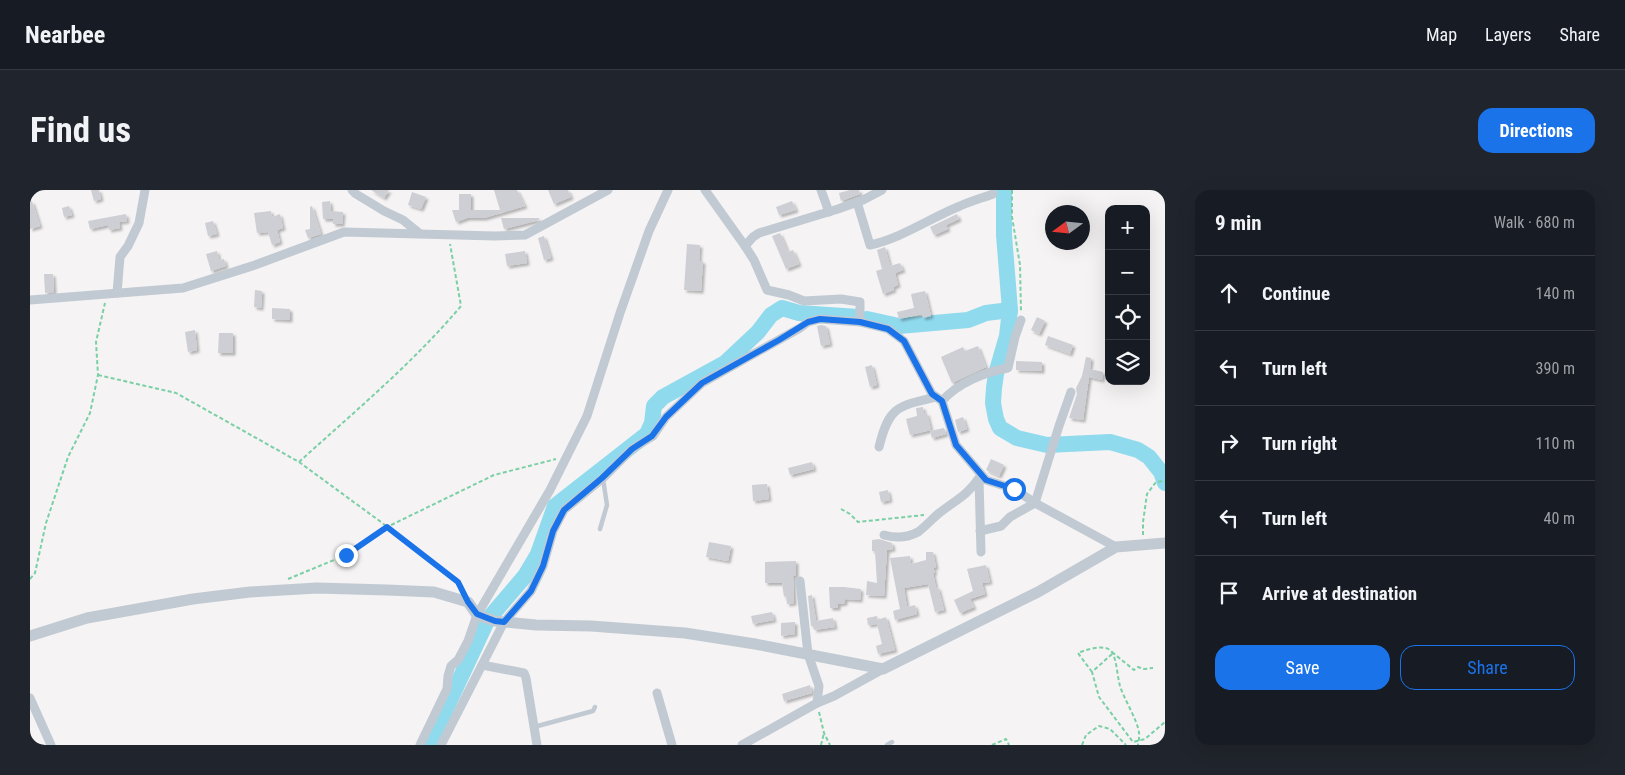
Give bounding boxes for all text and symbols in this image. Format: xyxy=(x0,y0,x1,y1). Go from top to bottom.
text: Nearbee xyxy=(25,21,105,49)
text: Map xyxy=(1426,24,1457,45)
text: Layers xyxy=(1485,24,1532,45)
text: Share xyxy=(1560,24,1600,45)
button: Directions xyxy=(1478,108,1595,153)
text: Find us xyxy=(30,110,131,151)
north arrow xyxy=(1045,205,1090,250)
map controls xyxy=(1105,205,1150,385)
button: + xyxy=(1105,205,1150,250)
text: 9 min xyxy=(1215,211,1262,235)
text: Walk · 680 m xyxy=(1494,213,1575,232)
button: − xyxy=(1105,250,1150,295)
icon: ahead xyxy=(1215,279,1243,307)
text: Continue xyxy=(1262,282,1330,305)
text: 140 m xyxy=(1536,284,1575,303)
button: locate xyxy=(1105,295,1150,340)
button: layers xyxy=(1105,340,1150,385)
icon: left xyxy=(1215,354,1243,382)
text: Turn left xyxy=(1262,357,1327,380)
text: 390 m xyxy=(1536,359,1575,378)
icon: right xyxy=(1215,429,1243,457)
text: Turn right xyxy=(1262,432,1337,455)
text: 110 m xyxy=(1536,434,1575,453)
route start xyxy=(1003,478,1026,501)
icon: left xyxy=(1215,504,1243,532)
text: Turn left xyxy=(1262,507,1327,530)
text: 40 m xyxy=(1543,509,1575,528)
route end xyxy=(335,544,358,567)
icon: arrive xyxy=(1215,579,1243,607)
text: Arrive at destination xyxy=(1262,582,1417,605)
button: Save xyxy=(1215,645,1390,690)
button: Share xyxy=(1400,645,1575,690)

